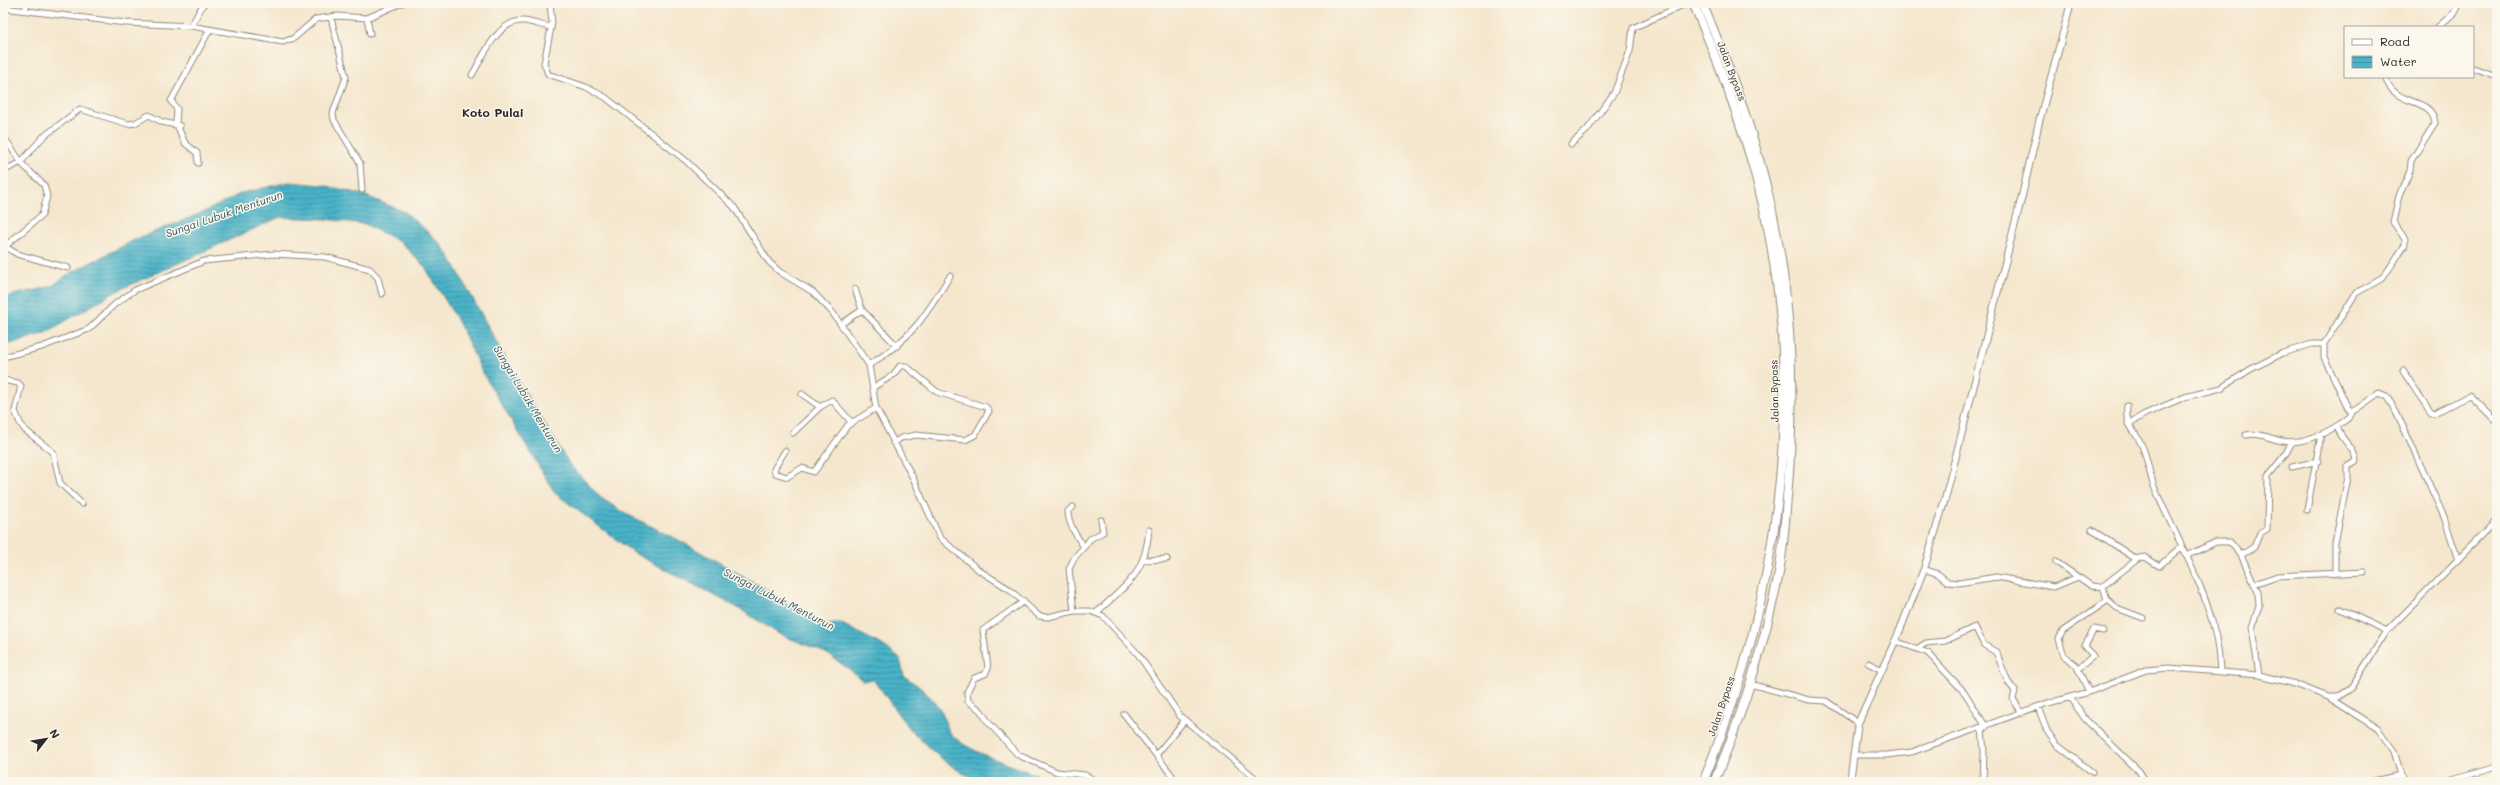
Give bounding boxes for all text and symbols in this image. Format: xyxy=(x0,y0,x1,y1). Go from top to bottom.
legend xyxy=(2344,26,2474,78)
text: Road xyxy=(2380,33,2410,49)
street label: Jalan Bypass xyxy=(1714,39,1750,103)
text: Water xyxy=(2380,53,2417,69)
district label: Koto Pulai xyxy=(462,104,524,120)
water label: Sungai Lubuk Menturun xyxy=(163,186,284,241)
water label: Sungai Lubuk Menturun xyxy=(490,342,566,455)
street label: Jalan Bypass xyxy=(1766,359,1782,422)
water label: Sungai Lubuk Menturun xyxy=(721,564,837,633)
street label: Jalan Bypass xyxy=(1704,674,1738,738)
north arrow xyxy=(26,719,66,759)
text: N xyxy=(46,726,64,741)

